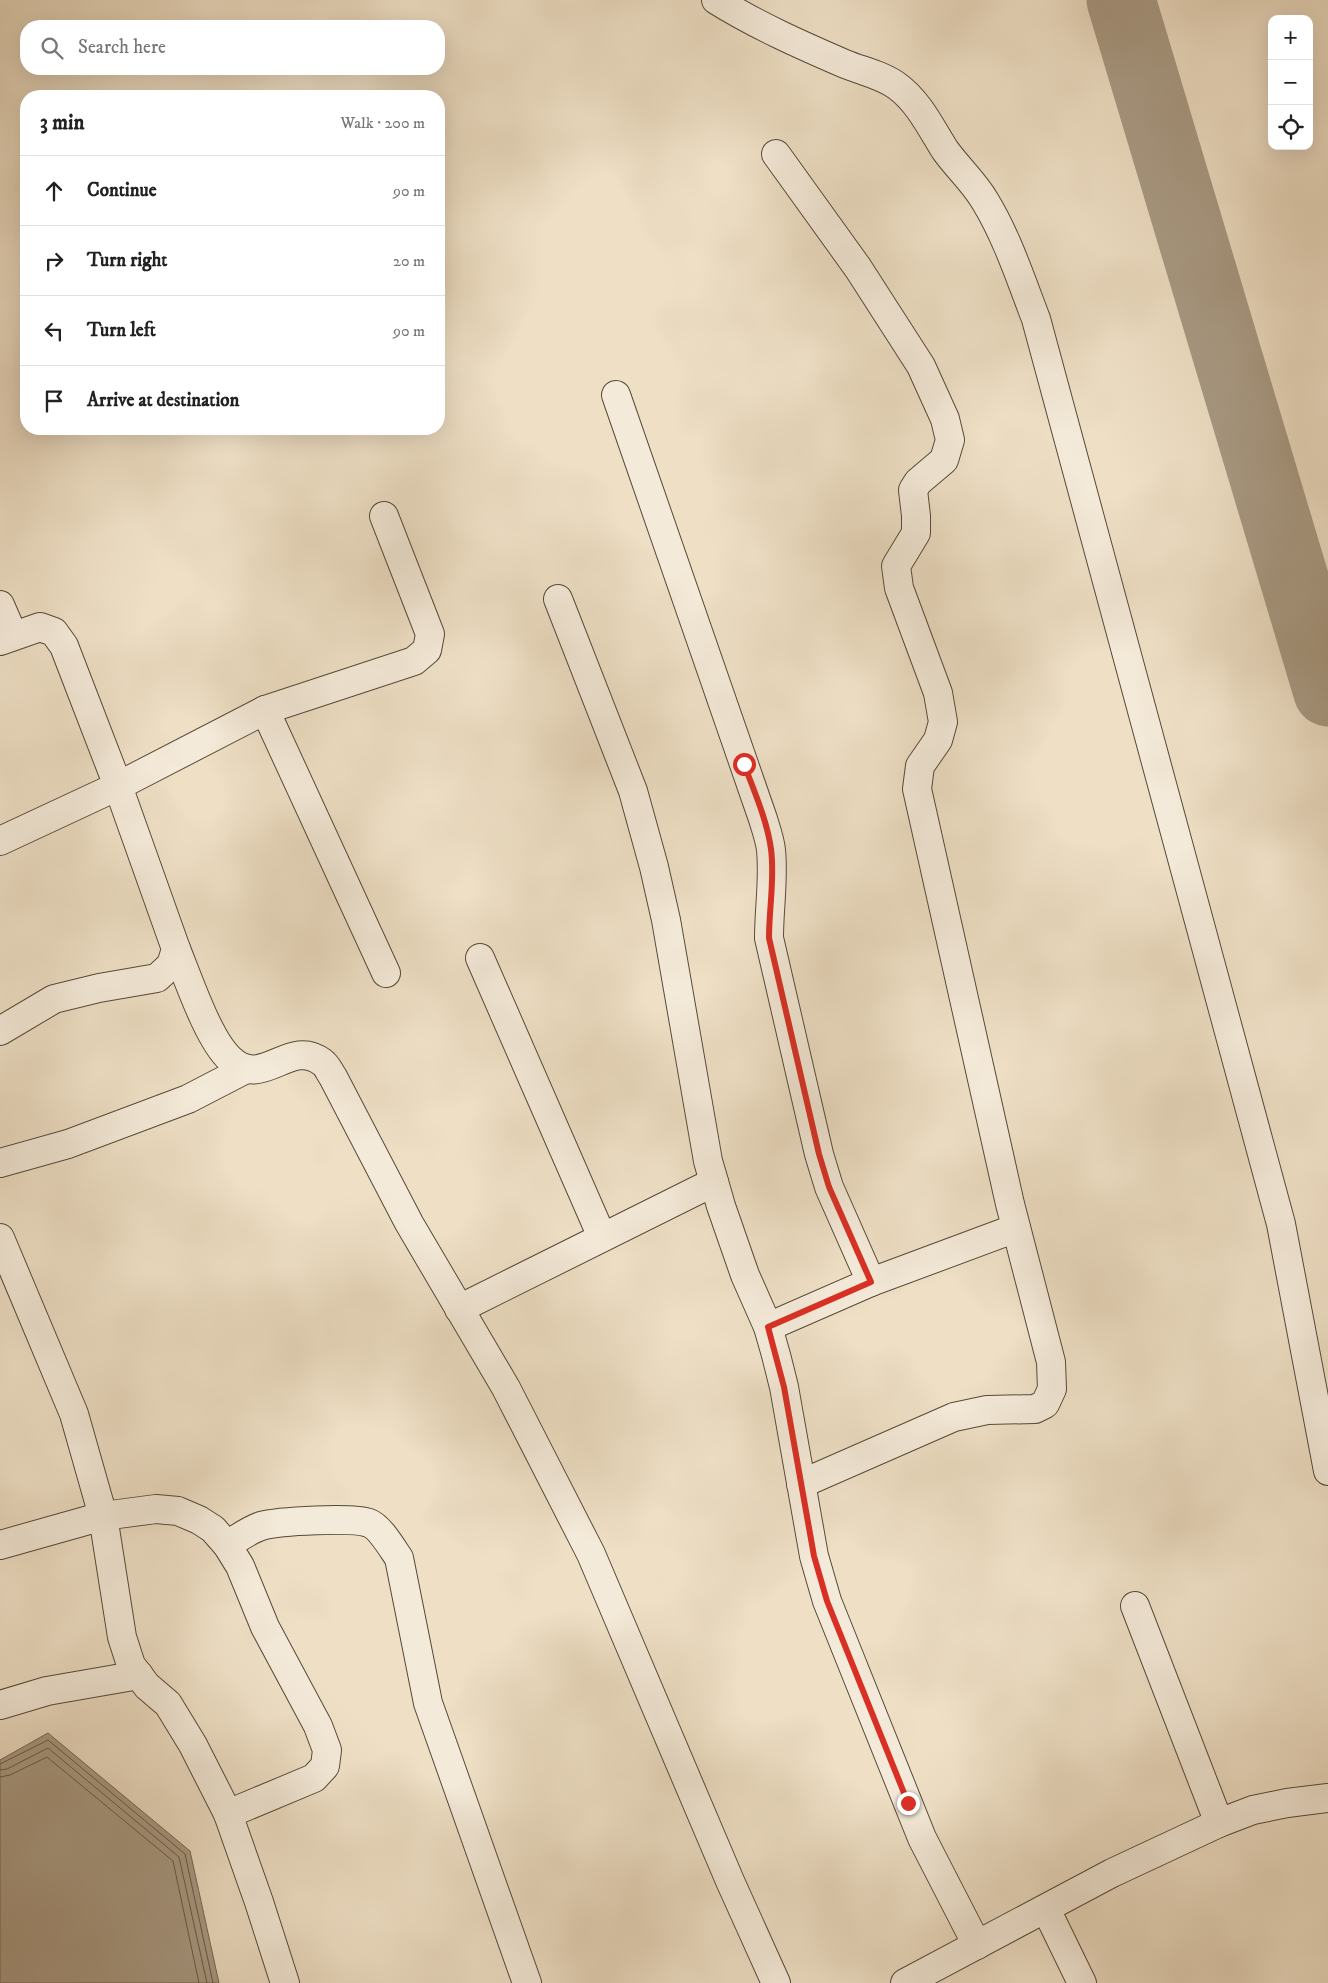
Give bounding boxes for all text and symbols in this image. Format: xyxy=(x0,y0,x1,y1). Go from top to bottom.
map controls xyxy=(1268,15,1313,150)
button: + xyxy=(1268,15,1313,60)
search box xyxy=(20,20,445,75)
icon: search xyxy=(38,34,66,62)
text: Search here xyxy=(78,36,166,59)
button: − xyxy=(1268,60,1313,105)
button: locate xyxy=(1268,105,1313,150)
text: 3 min xyxy=(40,110,85,136)
text: Walk · 200 m xyxy=(341,113,425,133)
icon: ahead xyxy=(40,177,68,205)
text: Continue xyxy=(87,179,157,202)
text: 90 m xyxy=(393,181,425,201)
icon: right xyxy=(40,247,68,275)
text: Turn right xyxy=(87,249,167,272)
text: 20 m xyxy=(393,251,425,271)
icon: left xyxy=(40,317,68,345)
text: Turn left xyxy=(87,319,156,342)
text: 90 m xyxy=(393,321,425,341)
icon: arrive xyxy=(40,387,68,415)
text: Arrive at destination xyxy=(87,389,239,412)
route start xyxy=(733,753,756,776)
route end xyxy=(897,1792,920,1815)

